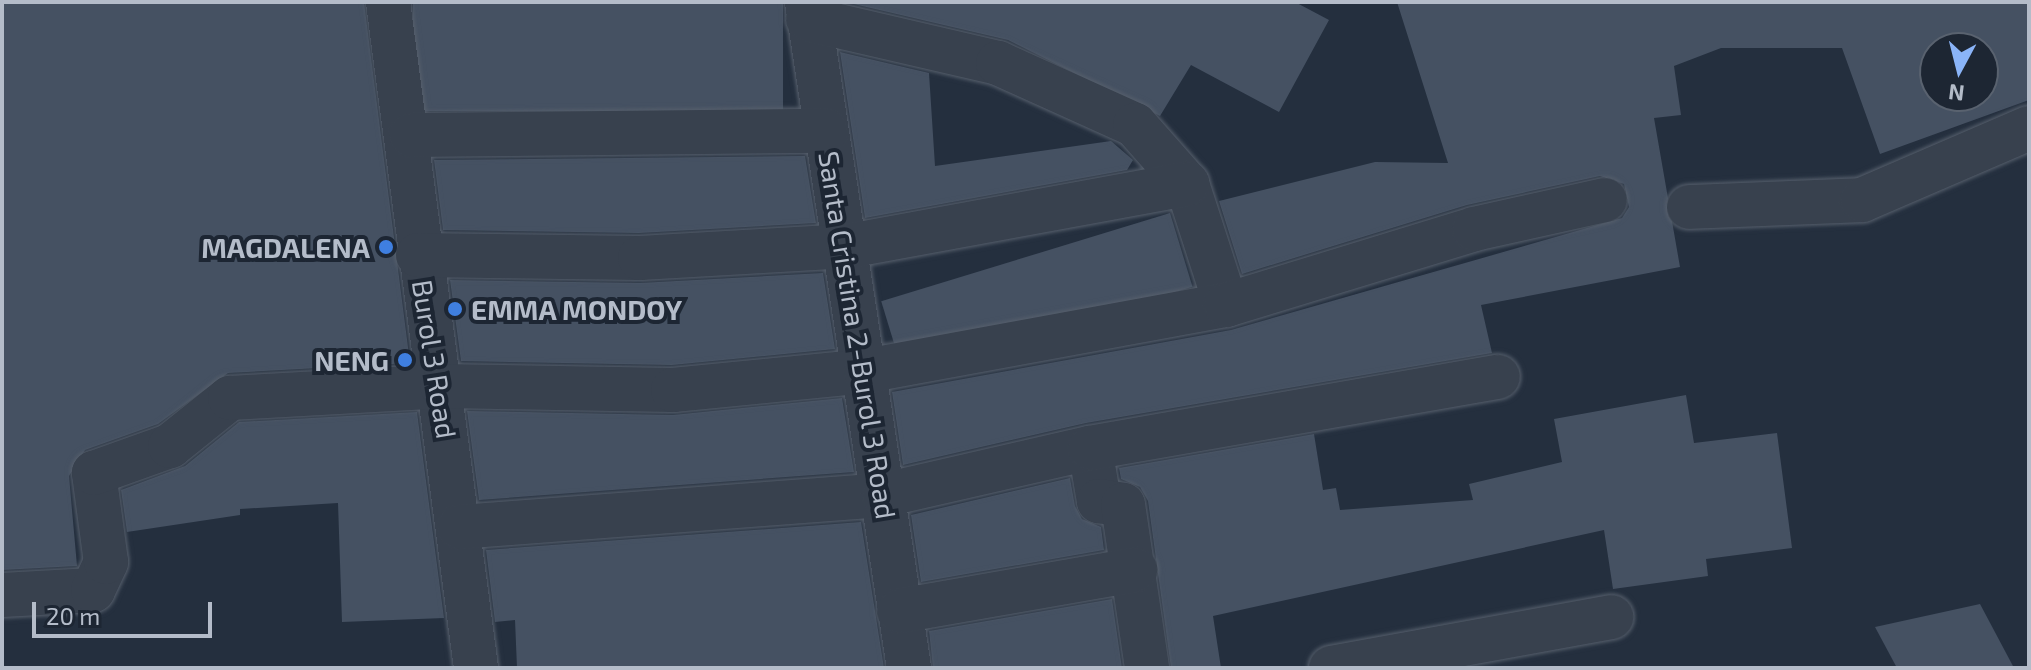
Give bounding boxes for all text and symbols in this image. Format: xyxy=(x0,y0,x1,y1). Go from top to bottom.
north arrow xyxy=(1919,32,1999,112)
text: N xyxy=(1947,80,1966,108)
street label: Santa Cristina 2-Burol 3 Road xyxy=(812,148,904,522)
place label: MAGDALENA xyxy=(201,230,370,264)
marker: MAGDALENA xyxy=(377,238,395,256)
street label: Burol 3 Road xyxy=(406,277,464,441)
place label: EMMA MONDOY xyxy=(471,292,683,326)
marker: EMMA MONDOY xyxy=(446,300,464,318)
place label: NENG xyxy=(314,343,389,377)
marker: NENG xyxy=(396,351,414,369)
scale bar xyxy=(36,586,216,636)
text: 20 m xyxy=(46,601,100,630)

